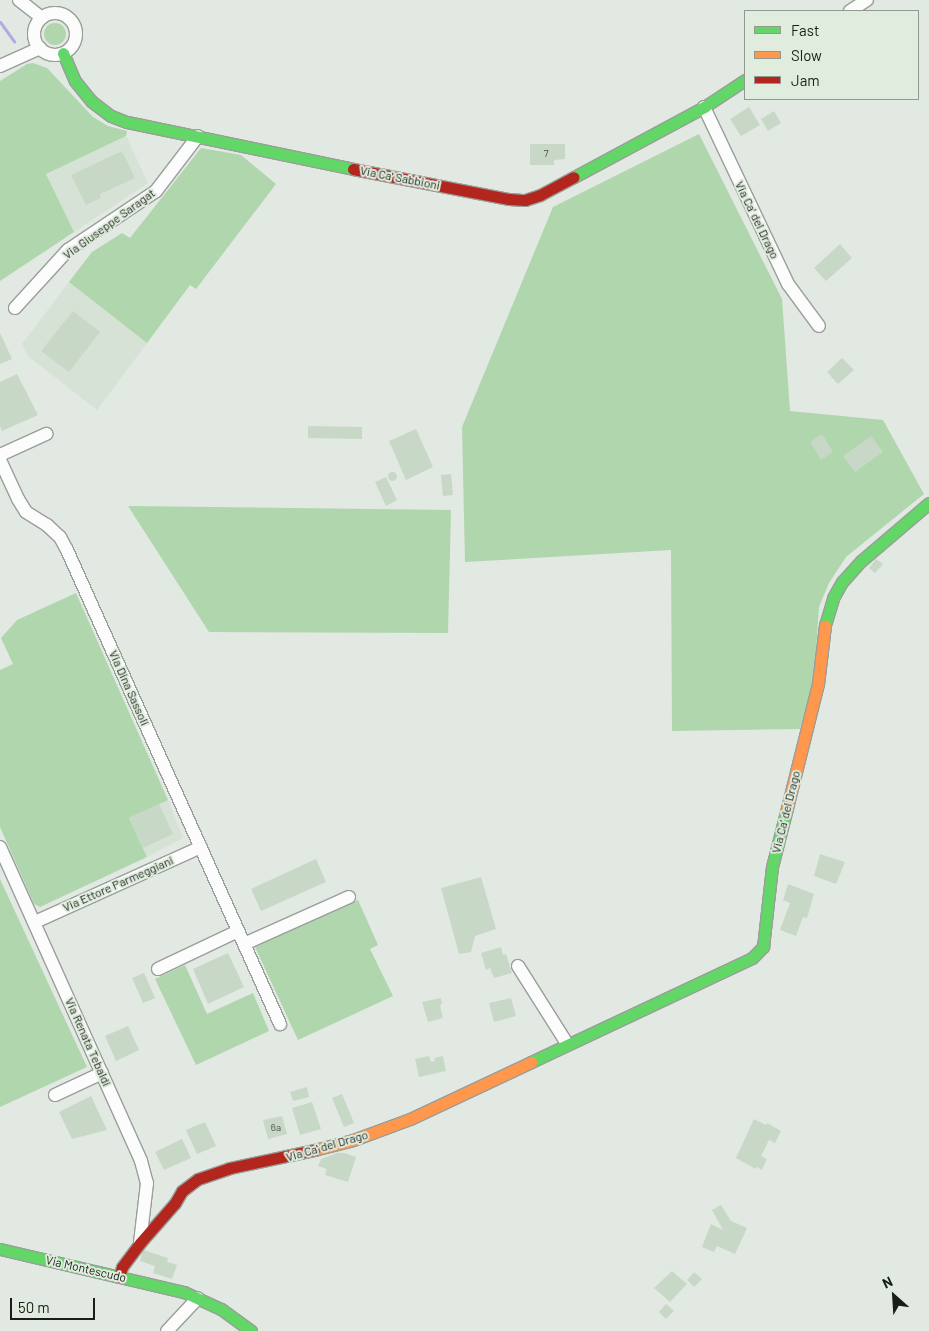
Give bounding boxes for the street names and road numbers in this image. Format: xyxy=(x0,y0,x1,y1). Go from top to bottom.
street label: Via Ca' Sabbioni xyxy=(359,163,441,193)
street label: Via Ca' del Drago xyxy=(732,179,782,261)
street label: Via Giuseppe Saragat xyxy=(60,186,158,262)
street label: Via Dina Sassoli xyxy=(106,648,152,728)
street label: Via Ca' del Drago xyxy=(769,769,803,855)
street label: Via Ettore Parmeggiani xyxy=(60,853,176,915)
street label: Via Renata Tebaldi xyxy=(62,996,114,1088)
street label: Via Ca' del Drago xyxy=(284,1127,370,1165)
street label: Via Montescudo xyxy=(44,1253,128,1285)

